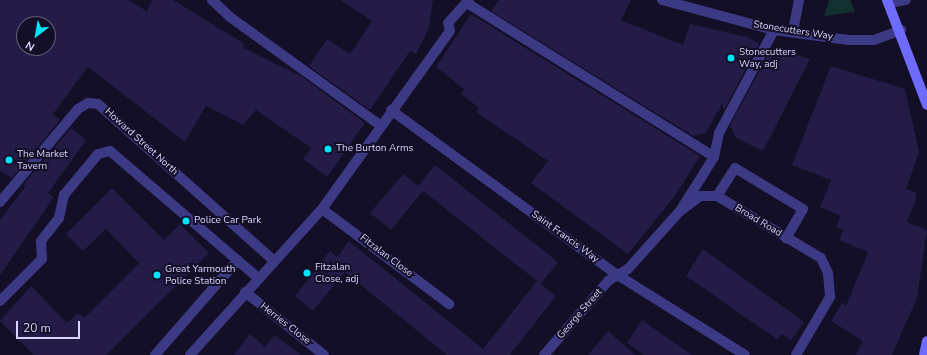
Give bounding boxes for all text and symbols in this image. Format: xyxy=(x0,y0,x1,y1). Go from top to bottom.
north arrow xyxy=(16,16,56,56)
street label: Stonecutters Way xyxy=(752,19,834,43)
text: N xyxy=(23,37,37,54)
place label: Stonecutters Way, adj xyxy=(739,46,796,70)
marker: Stonecutters Way, adj xyxy=(726,53,736,63)
street label: Howard Street North xyxy=(102,106,180,178)
place label: The Burton Arms xyxy=(336,143,413,155)
marker: The Burton Arms xyxy=(323,144,333,154)
place label: The Market Tavern xyxy=(17,148,68,172)
marker: The Market Tavern xyxy=(4,155,14,165)
street label: Broad Road xyxy=(732,202,784,240)
street label: Saint Francis Way xyxy=(529,208,601,266)
place label: Police Car Park xyxy=(194,215,261,227)
marker: Police Car Park xyxy=(181,216,191,226)
street label: Fitzalan Close xyxy=(357,232,415,280)
place label: Fitzalan Close, adj xyxy=(315,261,359,284)
place label: Great Yarmouth Police Station xyxy=(165,263,235,286)
marker: Fitzalan Close, adj xyxy=(302,268,312,278)
marker: Great Yarmouth Police Station xyxy=(152,270,162,280)
street label: George Street xyxy=(555,286,605,342)
street label: Herries Close xyxy=(257,301,313,347)
scale bar xyxy=(18,313,82,339)
text: 20 m xyxy=(23,320,51,336)

